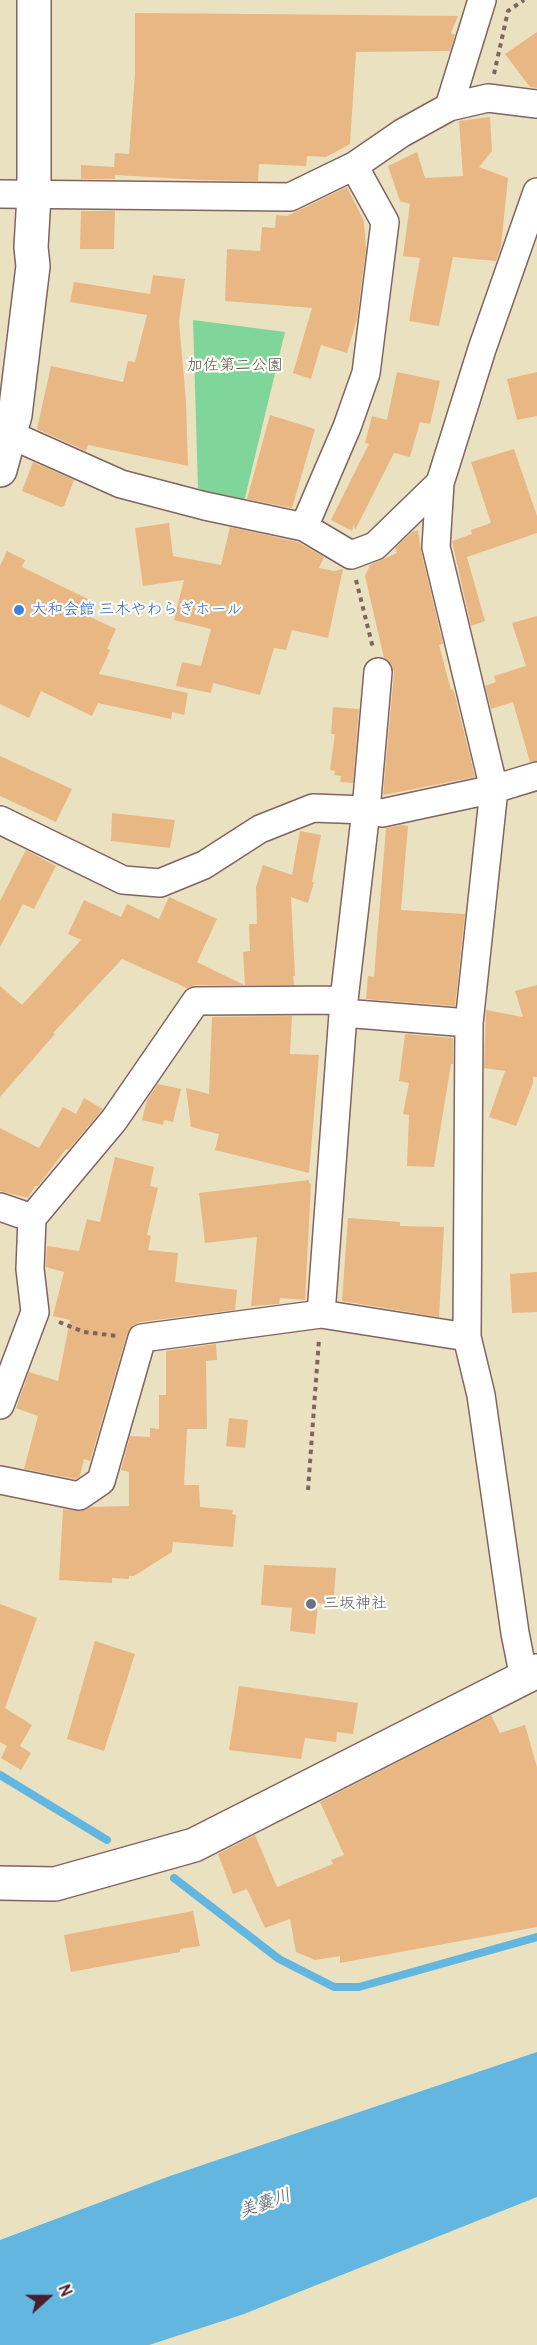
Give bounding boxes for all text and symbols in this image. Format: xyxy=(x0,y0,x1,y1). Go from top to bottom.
park label: 加佐第二公園 xyxy=(187,356,283,376)
place label: 大和会館 三木やわらぎホール xyxy=(31,600,242,620)
marker: 大和会館 三木やわらぎホール xyxy=(12,603,26,617)
place label: 三坂神社 xyxy=(323,1594,387,1614)
marker: 三坂神社 xyxy=(304,1597,318,1611)
water label: 美嚢川 xyxy=(236,2185,294,2223)
north arrow xyxy=(18,2267,78,2327)
text: N xyxy=(54,2282,76,2299)

